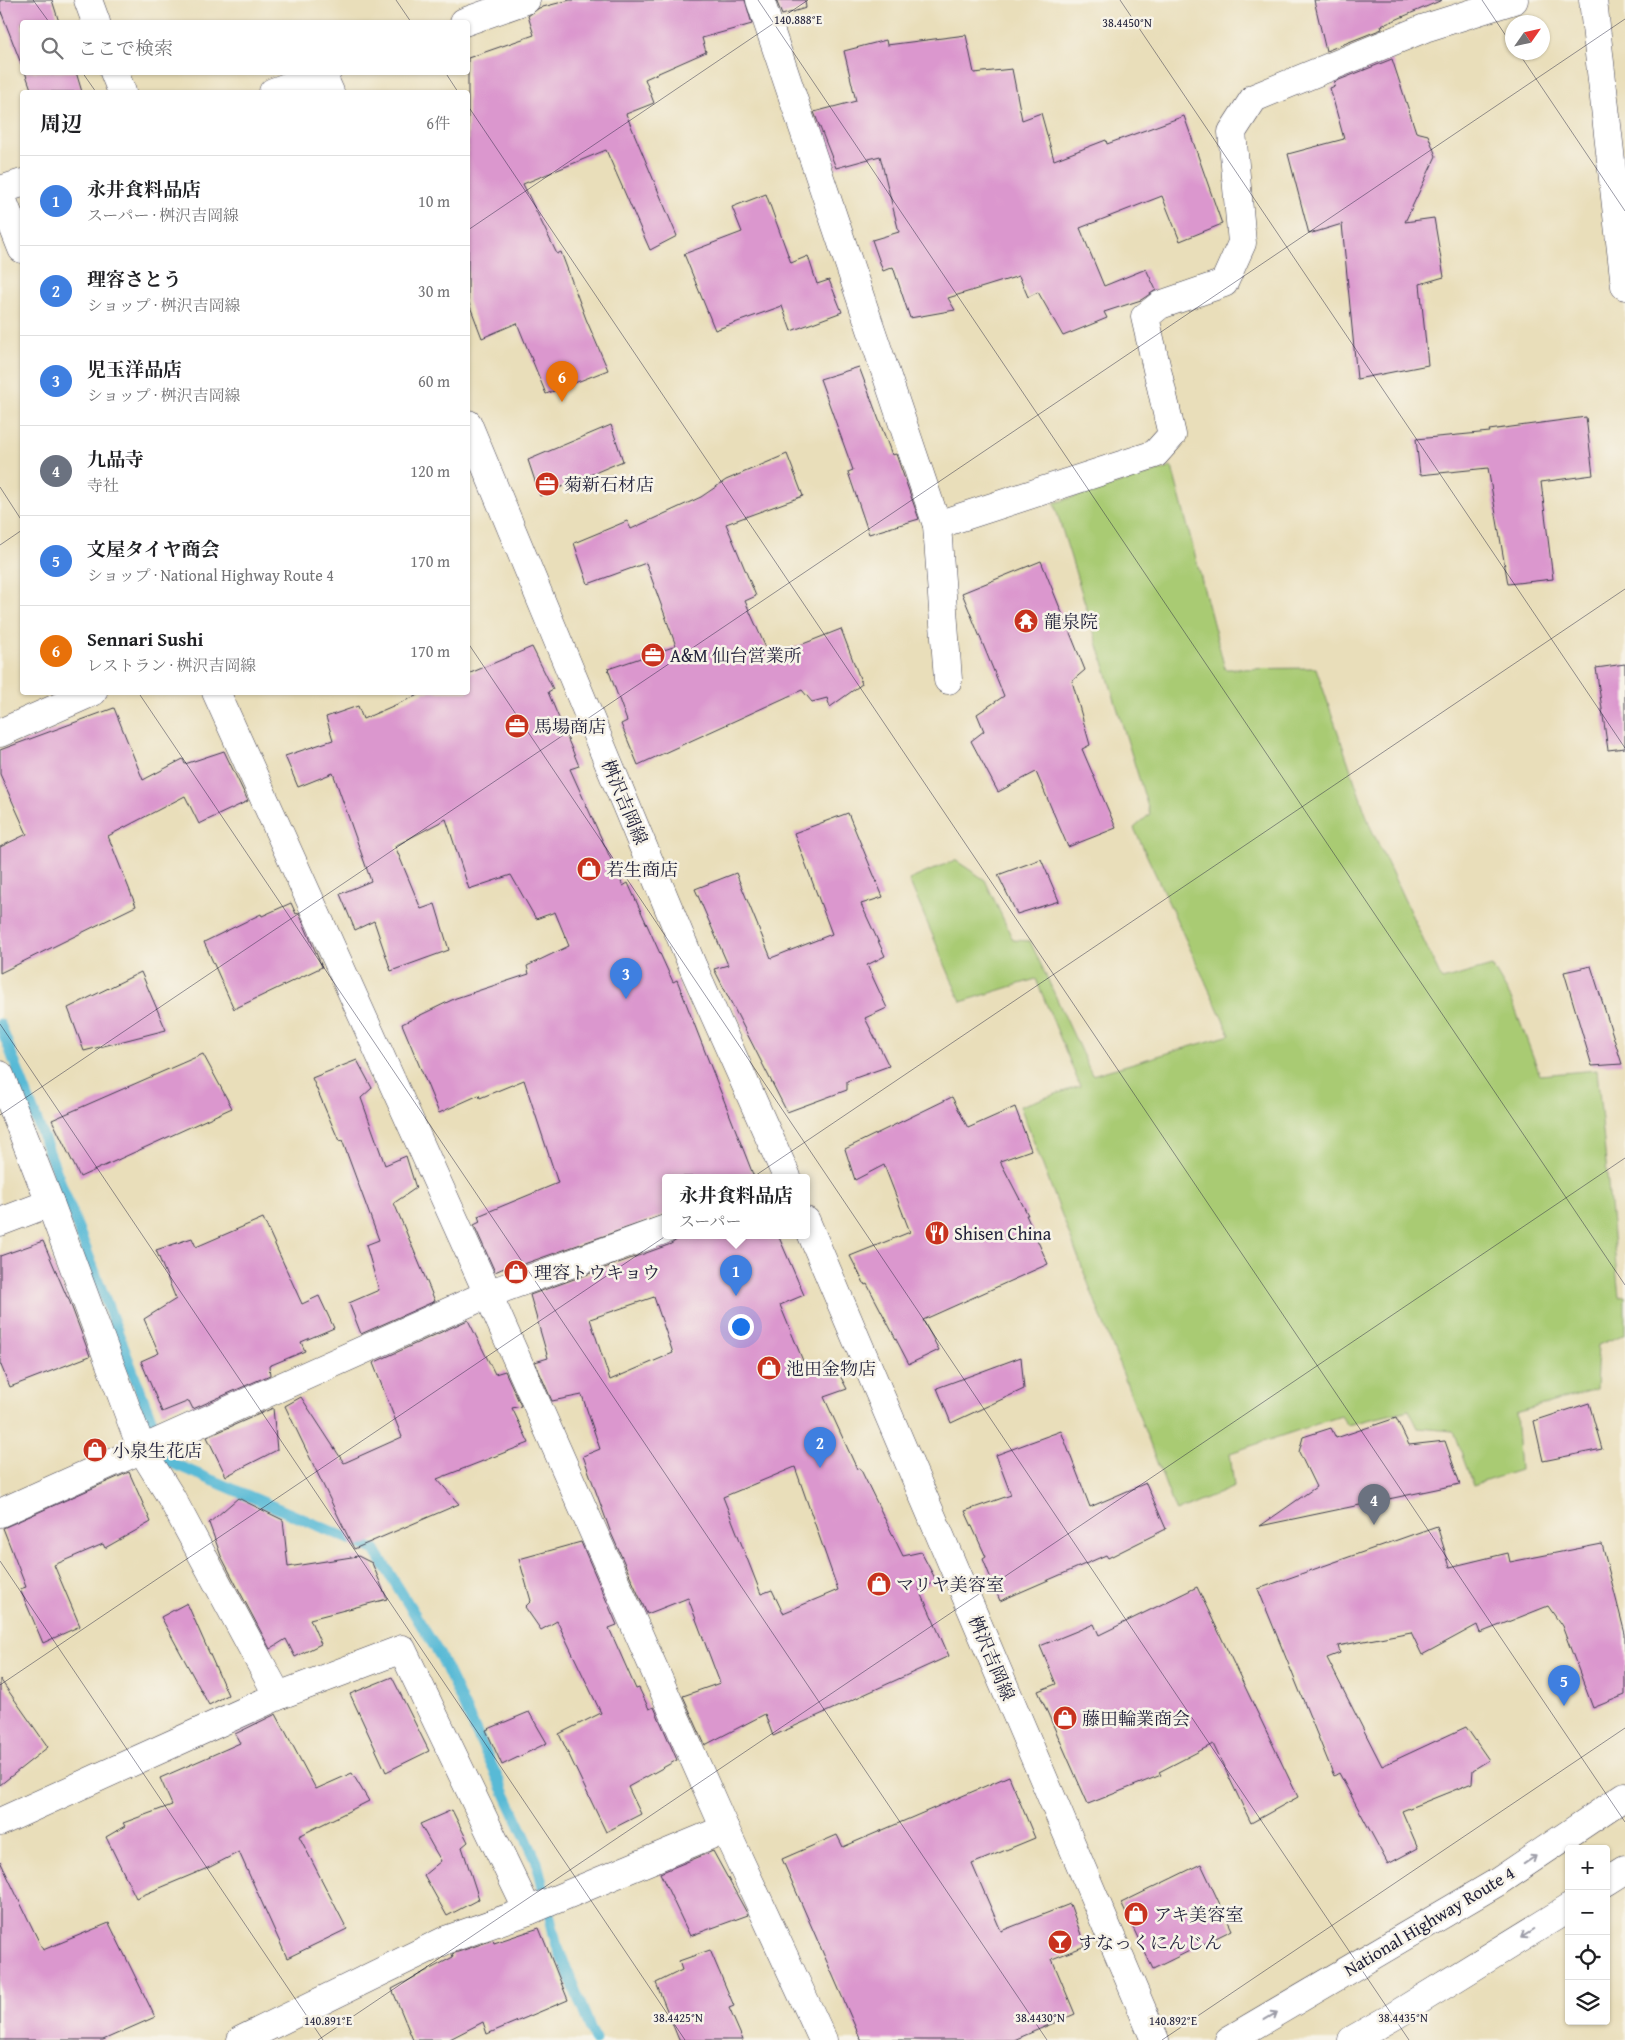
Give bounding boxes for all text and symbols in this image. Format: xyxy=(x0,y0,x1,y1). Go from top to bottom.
text: 140.888°E xyxy=(774,11,822,28)
text: 38.4450°N xyxy=(1102,14,1152,31)
north arrow xyxy=(1505,15,1550,60)
search box xyxy=(20,20,470,75)
icon: search xyxy=(38,34,66,62)
text: ここで検索 xyxy=(78,34,173,62)
text: 周辺 xyxy=(40,108,82,139)
text: 6件 xyxy=(426,111,450,135)
text: 永井食料品店 xyxy=(87,175,201,203)
text: 1 xyxy=(52,189,60,213)
text: 10 m xyxy=(418,189,450,213)
text: スーパー · 桝沢吉岡線 xyxy=(87,203,239,227)
text: 理容さとう xyxy=(87,265,182,293)
text: 2 xyxy=(52,279,60,303)
text: 30 m xyxy=(418,279,450,303)
text: ショップ · 桝沢吉岡線 xyxy=(87,293,240,317)
text: 児玉洋品店 xyxy=(87,355,182,383)
pin: 6 xyxy=(546,361,578,402)
text: 3 xyxy=(52,369,60,393)
text: 60 m xyxy=(418,369,450,393)
text: ショップ · 桝沢吉岡線 xyxy=(87,383,240,407)
text: 九品寺 xyxy=(87,445,144,473)
text: 4 xyxy=(52,459,60,483)
text: 120 m xyxy=(410,459,450,483)
office icon: 菊新石材店 xyxy=(534,471,560,497)
place label: 菊新石材店 xyxy=(564,471,654,498)
text: 寺社 xyxy=(87,473,119,497)
text: 文屋タイヤ商会 xyxy=(87,535,220,563)
text: 5 xyxy=(52,549,60,573)
text: 170 m xyxy=(410,549,450,573)
text: ショップ · National Highway Route 4 xyxy=(87,563,334,587)
temple icon: 龍泉院 xyxy=(1013,608,1039,634)
place label: 龍泉院 xyxy=(1044,608,1098,635)
text: Sennari Sushi xyxy=(87,625,203,653)
text: 6 xyxy=(52,639,60,663)
text: 170 m xyxy=(410,639,450,663)
office icon: A&M 仙台営業所 xyxy=(640,642,666,668)
place label: A&M 仙台営業所 xyxy=(670,642,802,669)
text: レストラン · 桝沢吉岡線 xyxy=(87,653,256,677)
office icon: 馬場商店 xyxy=(504,713,530,739)
place label: 馬場商店 xyxy=(534,713,606,740)
street label: 桝沢吉岡線 xyxy=(595,755,655,849)
shop icon: 若生商店 xyxy=(576,856,602,882)
place label: 若生商店 xyxy=(606,856,678,883)
pin: 3 xyxy=(610,958,642,999)
popup xyxy=(662,1174,810,1239)
text: 永井食料品店 xyxy=(679,1181,793,1209)
text: スーパー xyxy=(679,1209,741,1233)
restaurant icon: Shisen China xyxy=(924,1220,950,1246)
place label: Shisen China xyxy=(954,1220,1052,1247)
pin: 1 xyxy=(720,1255,752,1296)
shop icon: 理容トウキョウ xyxy=(503,1259,529,1285)
place label: 理容トウキョウ xyxy=(534,1259,660,1286)
your location xyxy=(728,1314,754,1340)
shop icon: 池田金物店 xyxy=(756,1355,782,1381)
place label: 池田金物店 xyxy=(786,1355,876,1382)
pin: 2 xyxy=(804,1427,836,1468)
shop icon: 小泉生花店 xyxy=(82,1437,108,1463)
place label: 小泉生花店 xyxy=(112,1437,202,1464)
pin: 4 xyxy=(1358,1484,1390,1525)
shop icon: マリヤ美容室 xyxy=(866,1571,892,1597)
place label: マリヤ美容室 xyxy=(896,1571,1004,1598)
street label: 桝沢吉岡線 xyxy=(962,1611,1022,1705)
pin: 5 xyxy=(1548,1665,1580,1706)
shop icon: 藤田輪業商会 xyxy=(1052,1705,1078,1731)
place label: 藤田輪業商会 xyxy=(1082,1705,1190,1732)
map controls xyxy=(1565,1845,1610,2025)
button: + xyxy=(1565,1845,1610,1890)
one-way arrow xyxy=(1523,1855,1537,1865)
street label: National Highway Route 4 xyxy=(1338,1859,1520,1983)
button: − xyxy=(1565,1890,1610,1935)
shop icon: アキ美容室 xyxy=(1123,1901,1149,1927)
place label: アキ美容室 xyxy=(1154,1901,1243,1928)
bar icon: すなっくにんじん xyxy=(1047,1929,1073,1955)
place label: すなっくにんじん xyxy=(1078,1929,1222,1956)
one-way arrow xyxy=(1521,1929,1535,1939)
button: locate xyxy=(1565,1935,1610,1980)
button: layers xyxy=(1565,1980,1610,2025)
text: 38.4425°N xyxy=(653,2009,703,2026)
text: 38.4430°N xyxy=(1015,2009,1065,2026)
text: 38.4435°N xyxy=(1378,2009,1428,2026)
one-way arrow xyxy=(1263,2010,1278,2020)
text: 140.891°E xyxy=(304,2012,352,2029)
text: 140.892°E xyxy=(1149,2012,1197,2029)

